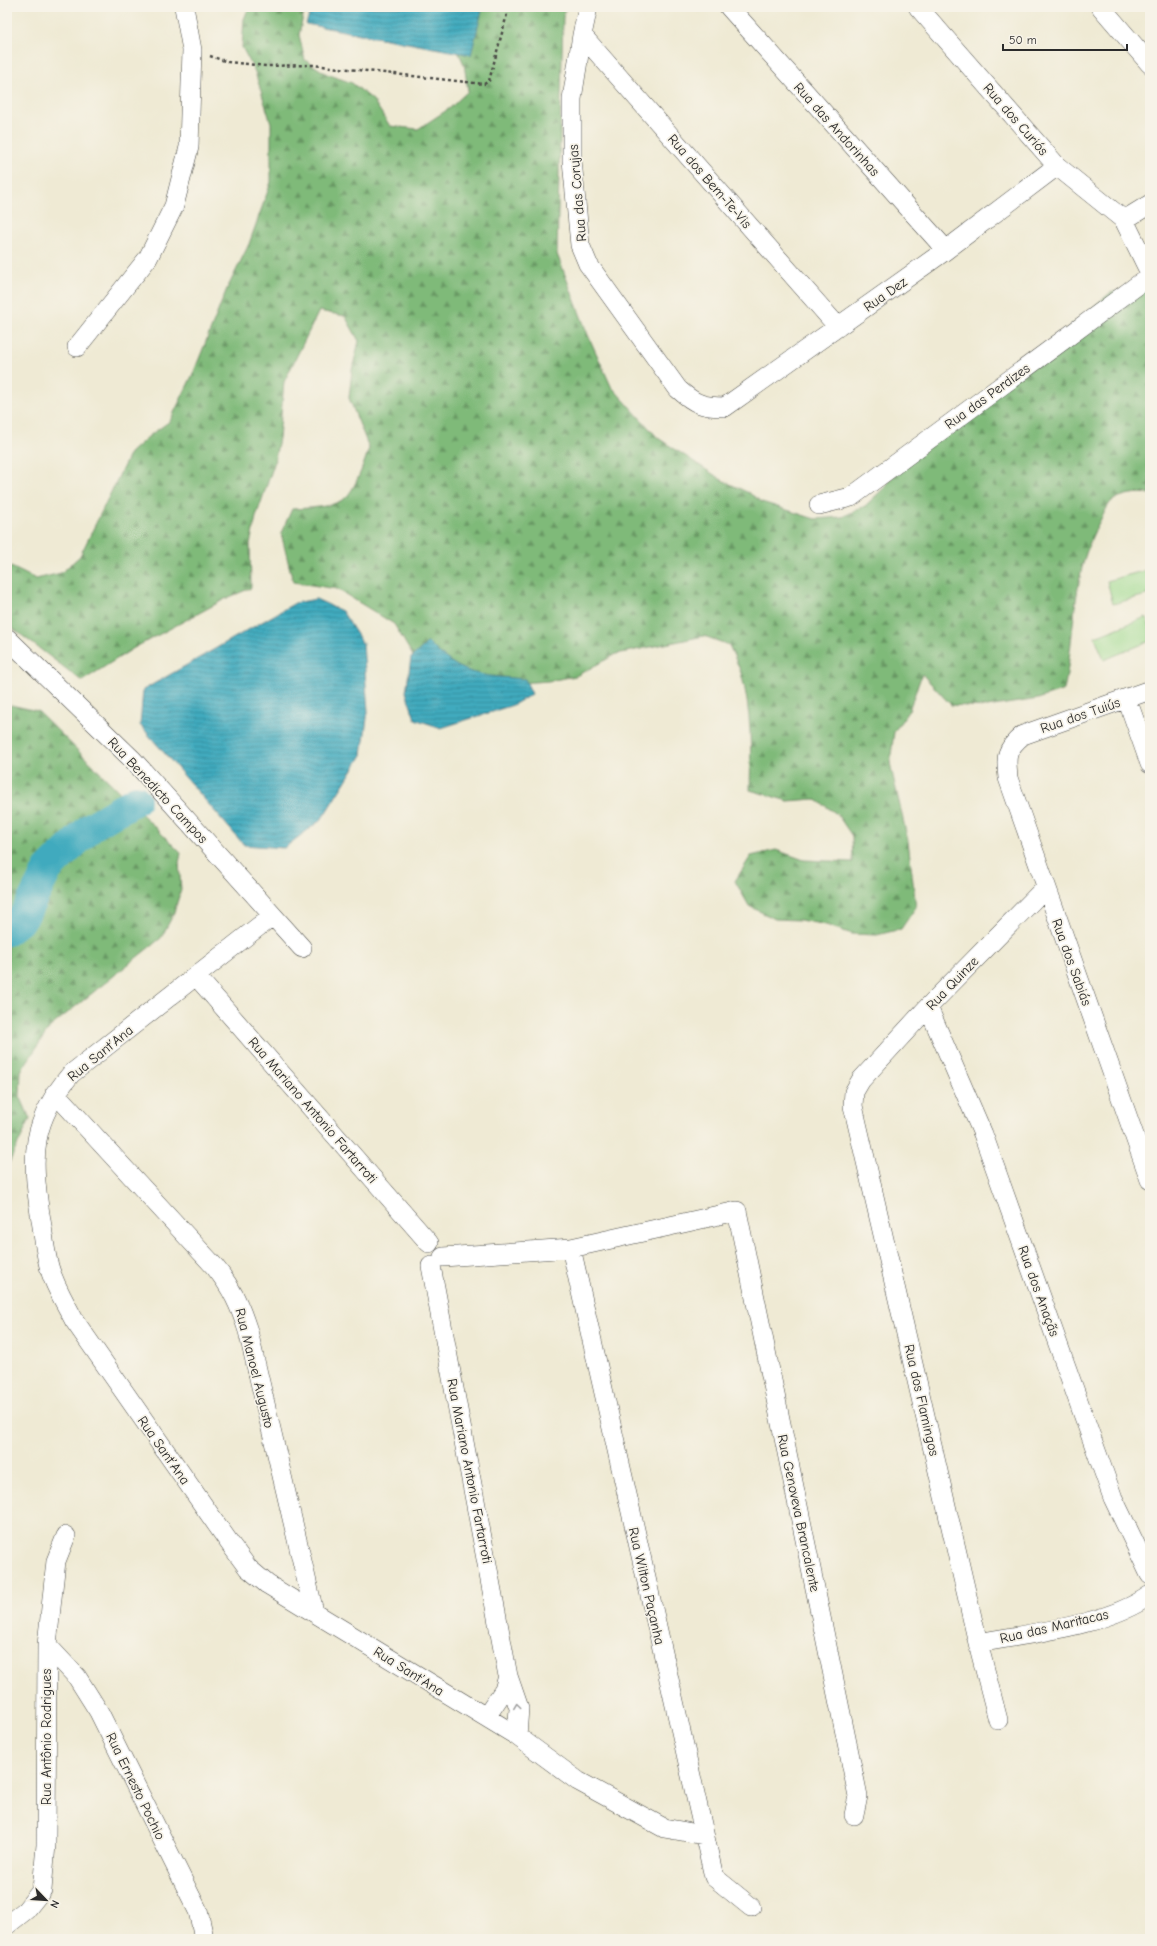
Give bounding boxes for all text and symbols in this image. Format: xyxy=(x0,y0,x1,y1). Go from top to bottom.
scale bar xyxy=(1003,26,1127,52)
text: 50 m xyxy=(1009,33,1037,47)
street label: Rua das Andorinhas xyxy=(790,79,883,180)
street label: Rua dos Curiós xyxy=(980,80,1052,159)
street label: Rua dos Bem-Te-Vis xyxy=(664,131,755,232)
street label: Rua das Corujas xyxy=(565,143,590,242)
street label: Rua Dez xyxy=(860,273,910,316)
street label: Rua das Perdizes xyxy=(941,360,1033,433)
street label: Rua dos Tuiús xyxy=(1038,694,1122,737)
street label: Rua Benedicto Campos xyxy=(104,734,211,847)
street label: Rua dos Sabiás xyxy=(1048,916,1095,1008)
street label: Rua Quinze xyxy=(923,953,982,1014)
street label: Rua Sant’Ana xyxy=(64,1022,137,1085)
street label: Rua Mariano Antonio Fartarroti xyxy=(244,1034,381,1187)
street label: Rua dos Anaçãs xyxy=(1014,1243,1063,1339)
street label: Rua Manoel Augusto xyxy=(231,1306,278,1430)
street label: Rua dos Flamingos xyxy=(900,1343,943,1458)
street label: Rua Mariano Antonio Fartarroti xyxy=(443,1377,496,1565)
street label: Rua Sant’Ana xyxy=(134,1413,193,1488)
street label: Rua Genoveva Brancalente xyxy=(773,1433,824,1594)
street label: Rua Wilton Paçanha xyxy=(625,1526,668,1647)
street label: Rua das Maritacas xyxy=(998,1606,1110,1647)
street label: Rua Sant’Ana xyxy=(370,1643,447,1700)
street label: Rua Antônio Rodrigues xyxy=(38,1669,55,1805)
one-way arrow xyxy=(513,1703,522,1709)
street label: Rua Ernesto Pochio xyxy=(102,1730,169,1843)
north arrow xyxy=(26,1880,66,1920)
text: N xyxy=(47,1898,62,1910)

